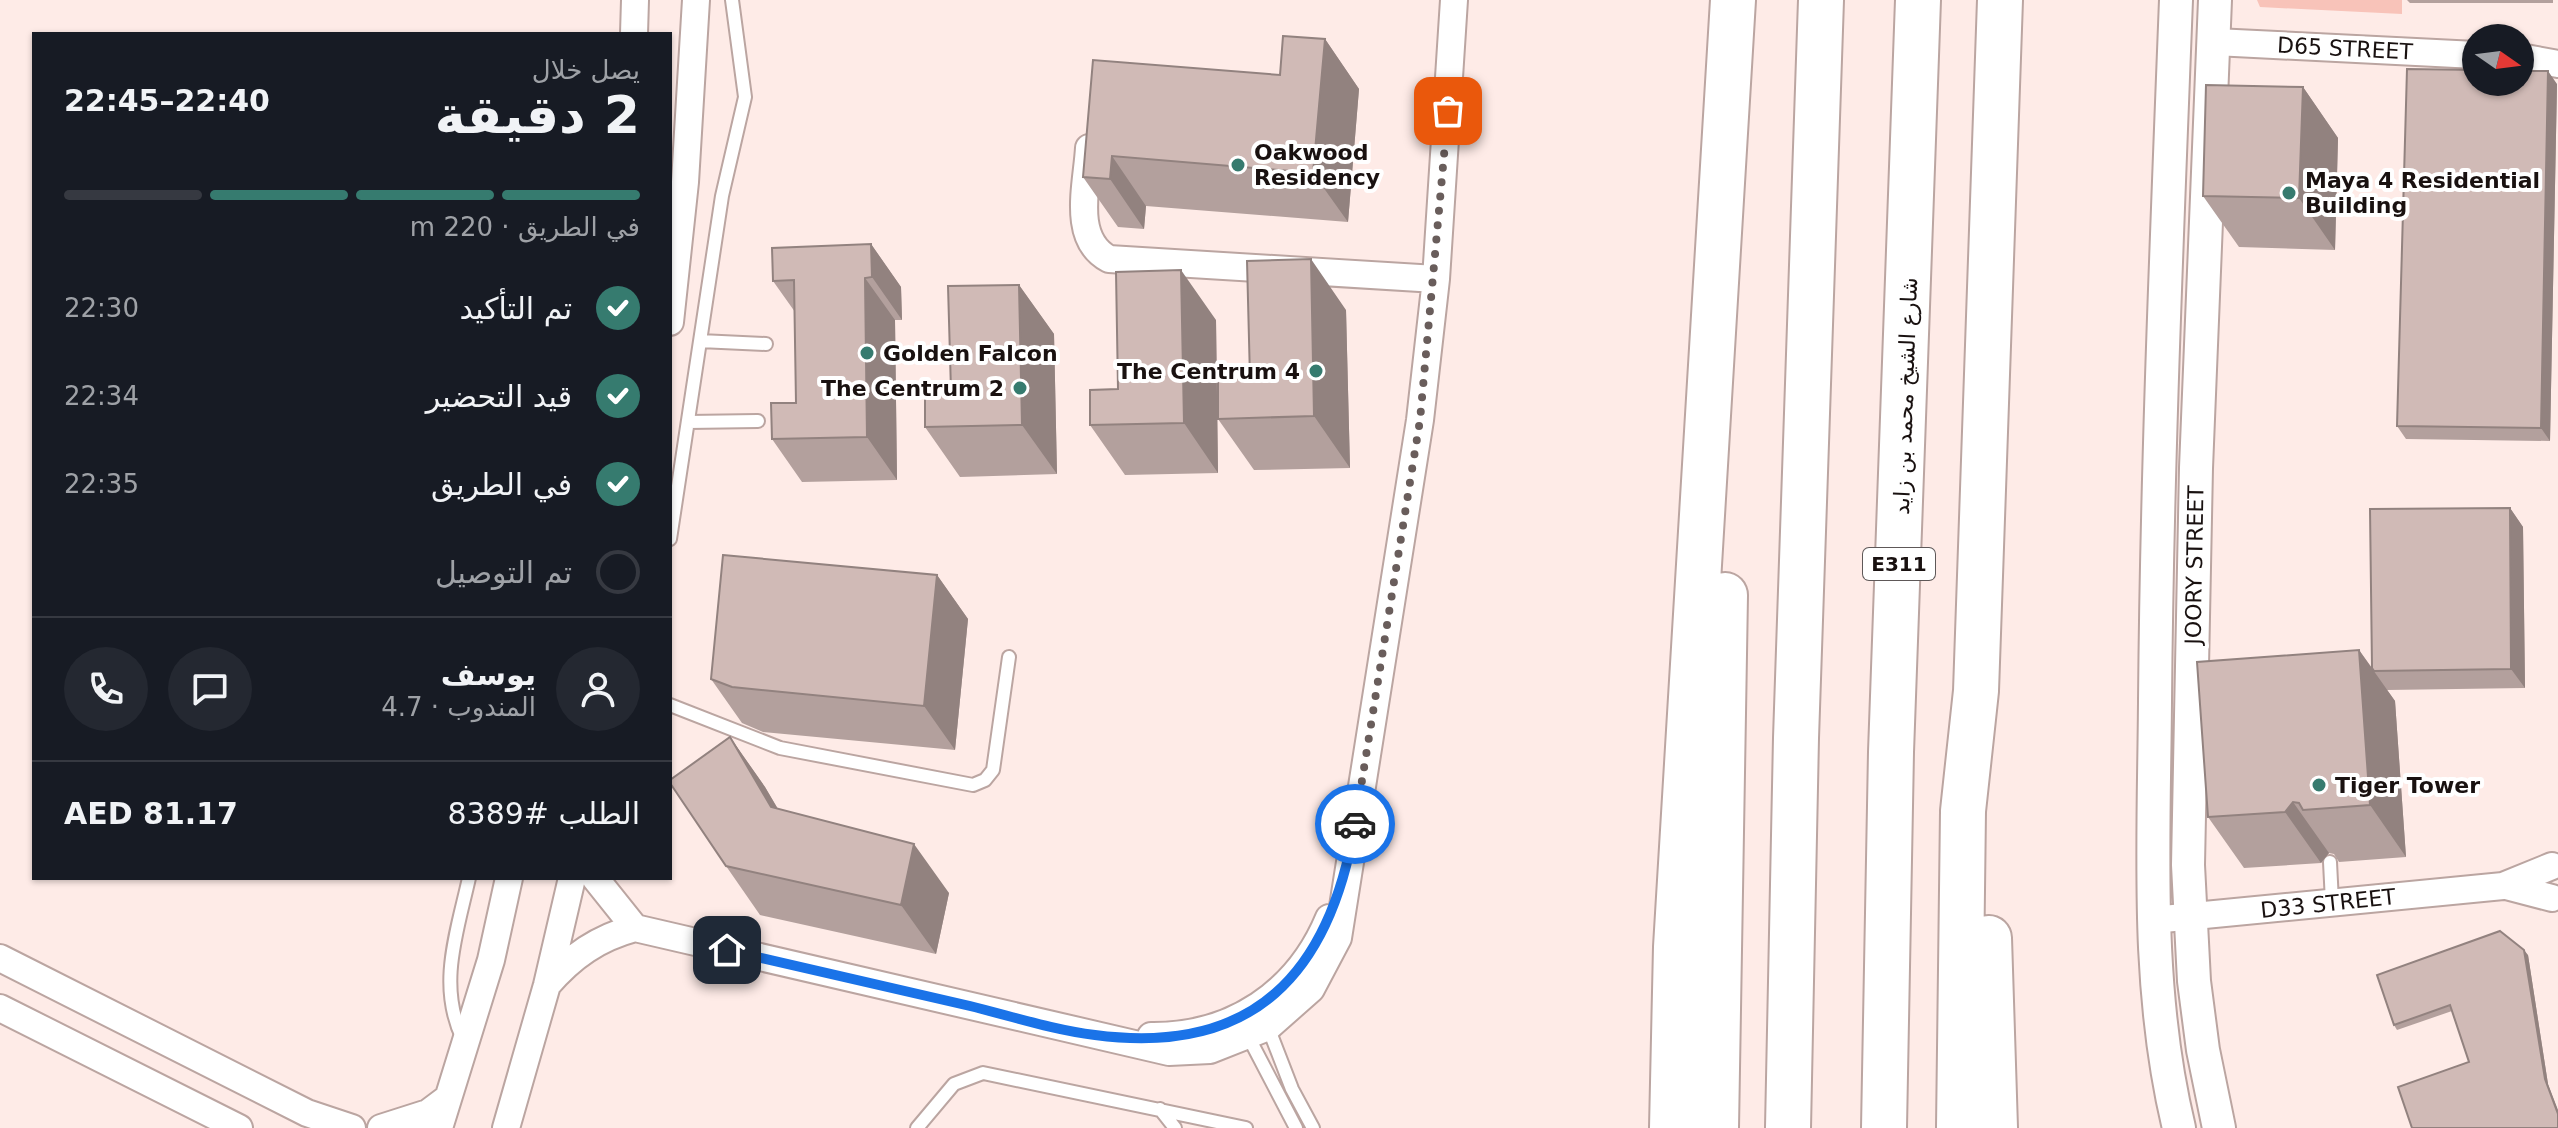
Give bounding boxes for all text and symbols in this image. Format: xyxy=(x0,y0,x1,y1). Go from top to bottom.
north arrow xyxy=(2462,24,2534,96)
map controls xyxy=(2462,24,2534,96)
street label: D65 STREET xyxy=(2276,32,2414,65)
text: يصل خلال xyxy=(532,55,640,85)
pin xyxy=(1414,77,1482,145)
text: 22:40–22:45 xyxy=(64,83,270,118)
text: 2 دقيقة xyxy=(435,85,640,145)
icon: bag xyxy=(1426,89,1470,133)
place label: Oakwood Residency xyxy=(1254,140,1380,190)
marker: Oakwood Residency xyxy=(1229,156,1247,174)
place label: Maya 4 Residential Building xyxy=(2305,168,2540,218)
marker: Maya 4 Residential Building xyxy=(2280,184,2298,202)
text: في الطريق · 220 m xyxy=(410,212,640,242)
street label: شارع الشيخ محمد بن زايد xyxy=(1889,277,1922,515)
icon: check xyxy=(596,286,640,330)
text: تم التأكيد xyxy=(459,291,572,326)
text: 22:30 xyxy=(64,293,139,323)
place label: Golden Falcon xyxy=(883,341,1058,366)
marker: Golden Falcon xyxy=(858,344,876,362)
place label: The Centrum 4 xyxy=(1117,359,1300,384)
marker: The Centrum 4 xyxy=(1307,362,1325,380)
icon: check xyxy=(596,374,640,418)
place label: The Centrum 2 xyxy=(821,376,1004,401)
text: قيد التحضير xyxy=(426,379,572,414)
marker: The Centrum 2 xyxy=(1011,379,1029,397)
text: 22:34 xyxy=(64,381,139,411)
icon: check xyxy=(596,462,640,506)
text: في الطريق xyxy=(431,467,572,502)
text: 22:35 xyxy=(64,469,139,499)
street label: JOORY STREET xyxy=(2181,485,2208,647)
road number: E311 xyxy=(1863,548,1935,580)
text: تم التوصيل xyxy=(435,555,572,590)
button: phone xyxy=(64,647,148,731)
button: chat xyxy=(168,647,252,731)
button: person xyxy=(556,647,640,731)
text: يوسف xyxy=(441,657,536,692)
text: المندوب · 4.7 xyxy=(381,692,536,722)
place label: Tiger Tower xyxy=(2335,773,2480,798)
marker: Tiger Tower xyxy=(2310,776,2328,794)
courier xyxy=(1315,784,1395,864)
text: AED 81.17 xyxy=(64,796,238,831)
text: الطلب #8389 xyxy=(447,796,640,831)
icon: car xyxy=(1333,802,1377,846)
street label: D33 STREET xyxy=(2259,884,2397,923)
pin xyxy=(693,916,761,984)
icon: home xyxy=(705,928,749,972)

